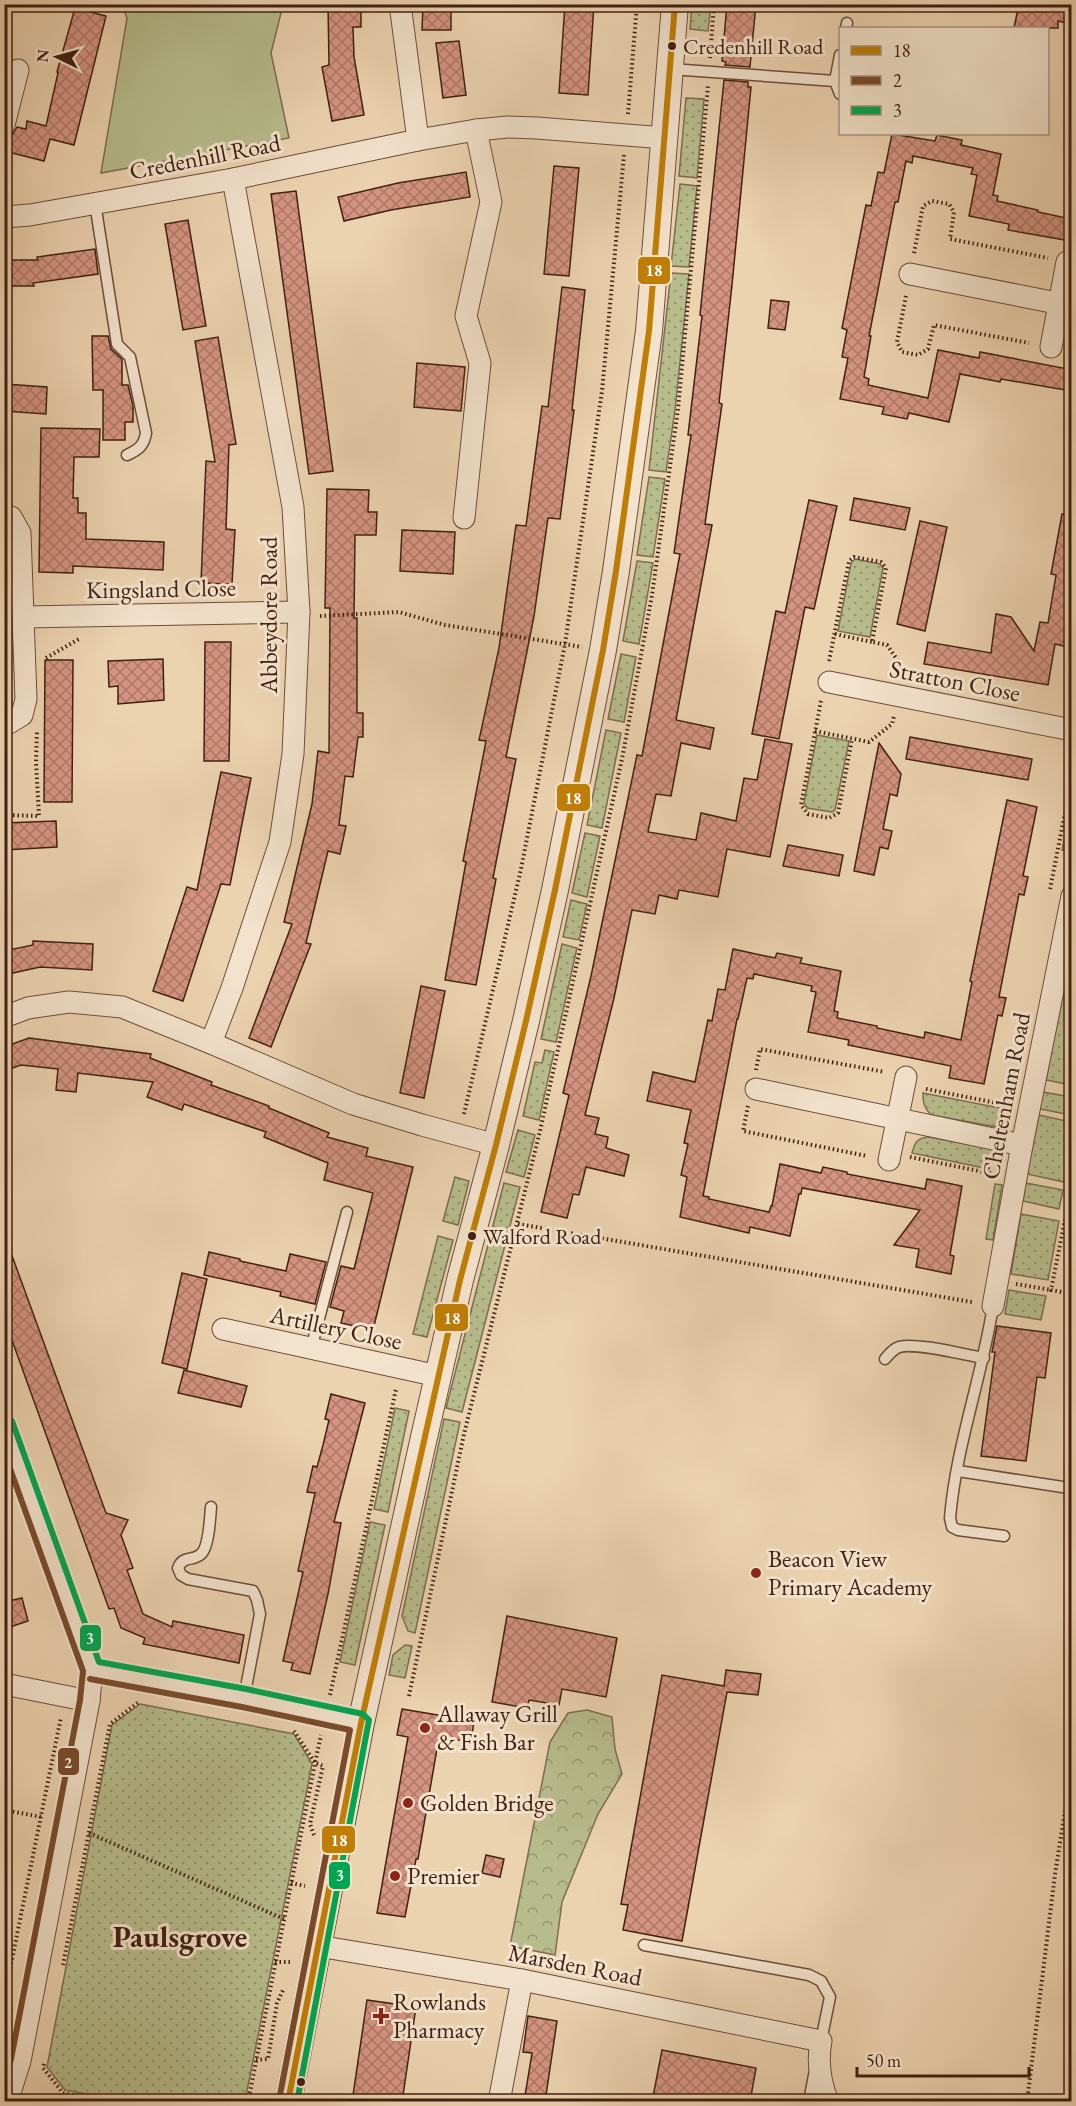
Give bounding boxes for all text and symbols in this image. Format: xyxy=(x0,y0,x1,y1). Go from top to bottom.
north arrow xyxy=(27,27,87,87)
legend xyxy=(839,27,1049,135)
place label: Credenhill Road xyxy=(683,32,824,61)
text: 18 xyxy=(893,39,910,62)
marker: Credenhill Road xyxy=(666,40,678,52)
text: N xyxy=(32,48,54,63)
text: 2 xyxy=(893,69,902,92)
text: 3 xyxy=(893,99,902,122)
street label: Credenhill Road xyxy=(127,127,284,186)
line badge: 18 xyxy=(637,256,671,285)
text: 18 xyxy=(646,260,662,281)
street label: Abbeydore Road xyxy=(253,536,284,695)
street label: Kingsland Close xyxy=(86,572,236,605)
street label: Stratton Close xyxy=(887,653,1023,708)
line badge: 18 xyxy=(556,783,591,812)
text: 18 xyxy=(565,788,581,809)
street label: Cheltenham Road xyxy=(974,1009,1037,1182)
place label: Walford Road xyxy=(483,1222,602,1251)
marker: Walford Road xyxy=(466,1230,478,1242)
street label: Artillery Close xyxy=(266,1298,405,1357)
line badge: 18 xyxy=(434,1303,469,1332)
text: 18 xyxy=(444,1308,460,1329)
place label: Beacon View Primary Academy xyxy=(768,1543,933,1602)
marker: Beacon View Primary Academy xyxy=(749,1566,763,1580)
line badge: 3 xyxy=(79,1624,102,1652)
text: 3 xyxy=(86,1628,94,1649)
place label: Allaway Grill & Fish Bar xyxy=(436,1698,558,1757)
marker: Allaway Grill & Fish Bar xyxy=(418,1721,432,1735)
line badge: 2 xyxy=(57,1747,80,1776)
text: 2 xyxy=(64,1752,73,1773)
place label: Golden Bridge xyxy=(420,1787,554,1818)
marker: Golden Bridge xyxy=(401,1796,415,1810)
line badge: 18 xyxy=(321,1825,356,1854)
text: 18 xyxy=(331,1830,347,1851)
place label: Premier xyxy=(407,1860,480,1891)
line badge: 3 xyxy=(328,1861,351,1890)
text: 3 xyxy=(336,1865,344,1886)
marker: Premier xyxy=(388,1869,402,1883)
district label: Paulsgrove xyxy=(113,1917,247,1956)
street label: Marsden Road xyxy=(506,1936,645,1993)
place label: Rowlands Pharmacy xyxy=(393,1986,486,2045)
marker: Rowlands Pharmacy xyxy=(374,2009,388,2023)
scale bar xyxy=(857,2040,1030,2078)
text: 50 m xyxy=(866,2049,901,2072)
unlabelled marker xyxy=(295,2076,307,2088)

